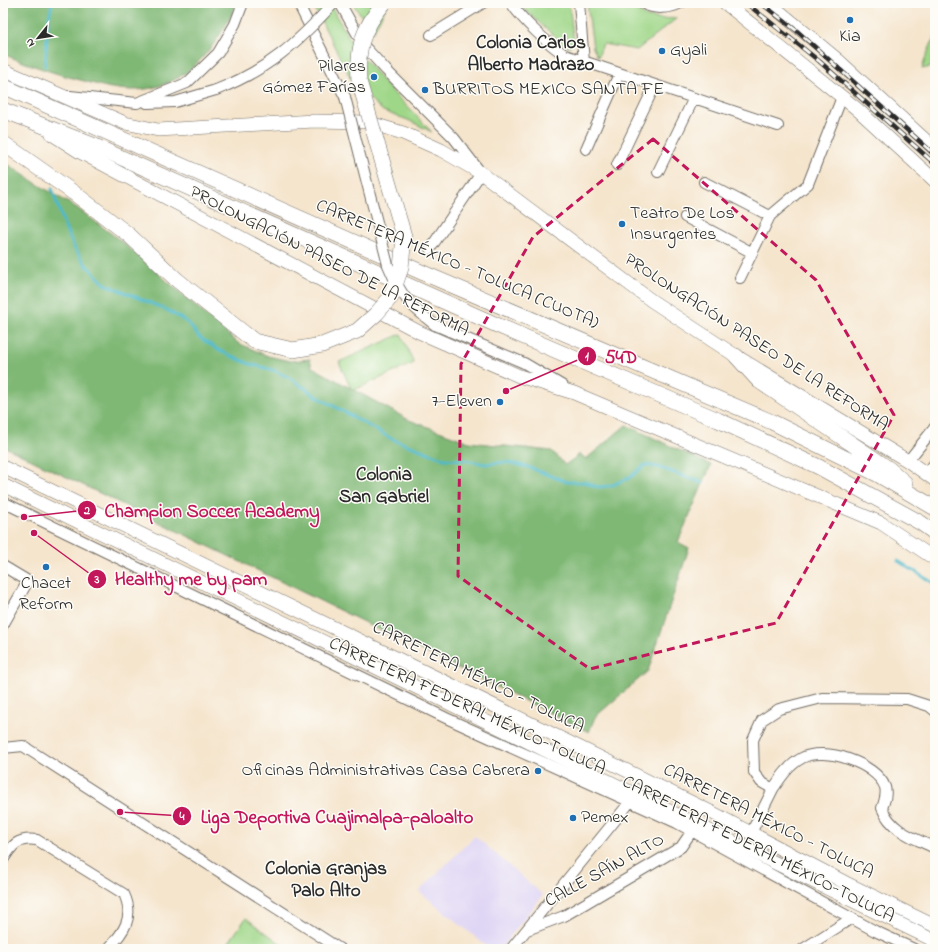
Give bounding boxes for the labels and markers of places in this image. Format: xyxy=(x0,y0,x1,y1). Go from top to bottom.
marker: Kia xyxy=(845,15,855,25)
place label: Kia xyxy=(839,24,861,50)
place label: Gyali xyxy=(670,38,707,64)
marker: Gyali xyxy=(657,46,667,56)
place label: Pilares Gómez Farías xyxy=(262,54,366,101)
marker: Pilares Gómez Farías xyxy=(369,72,379,82)
place label: BURRITOS MEXICO SANTA FE xyxy=(432,77,664,103)
marker: BURRITOS MEXICO SANTA FE xyxy=(420,85,430,95)
place label: Teatro De Los Insurgentes xyxy=(630,201,735,249)
marker: Teatro De Los Insurgentes xyxy=(617,219,627,229)
callout: 54D xyxy=(577,341,645,372)
place label: 7-Eleven xyxy=(431,389,492,415)
marker: 7-Eleven xyxy=(495,397,505,407)
callout: Champion Soccer Academy xyxy=(77,494,328,525)
marker: Chacet Reform xyxy=(41,562,51,572)
callout: Healthy me by pam xyxy=(87,563,275,594)
place label: Chacet Reform xyxy=(19,571,73,618)
place label: Oficinas Administrativas Casa Cabrera xyxy=(241,758,530,784)
marker: Oficinas Administrativas Casa Cabrera xyxy=(533,766,543,776)
callout: Liga Deportiva Cuajimalpa-paloalto xyxy=(172,800,481,831)
place label: Pemex xyxy=(581,805,629,831)
marker: Pemex xyxy=(568,813,578,823)

